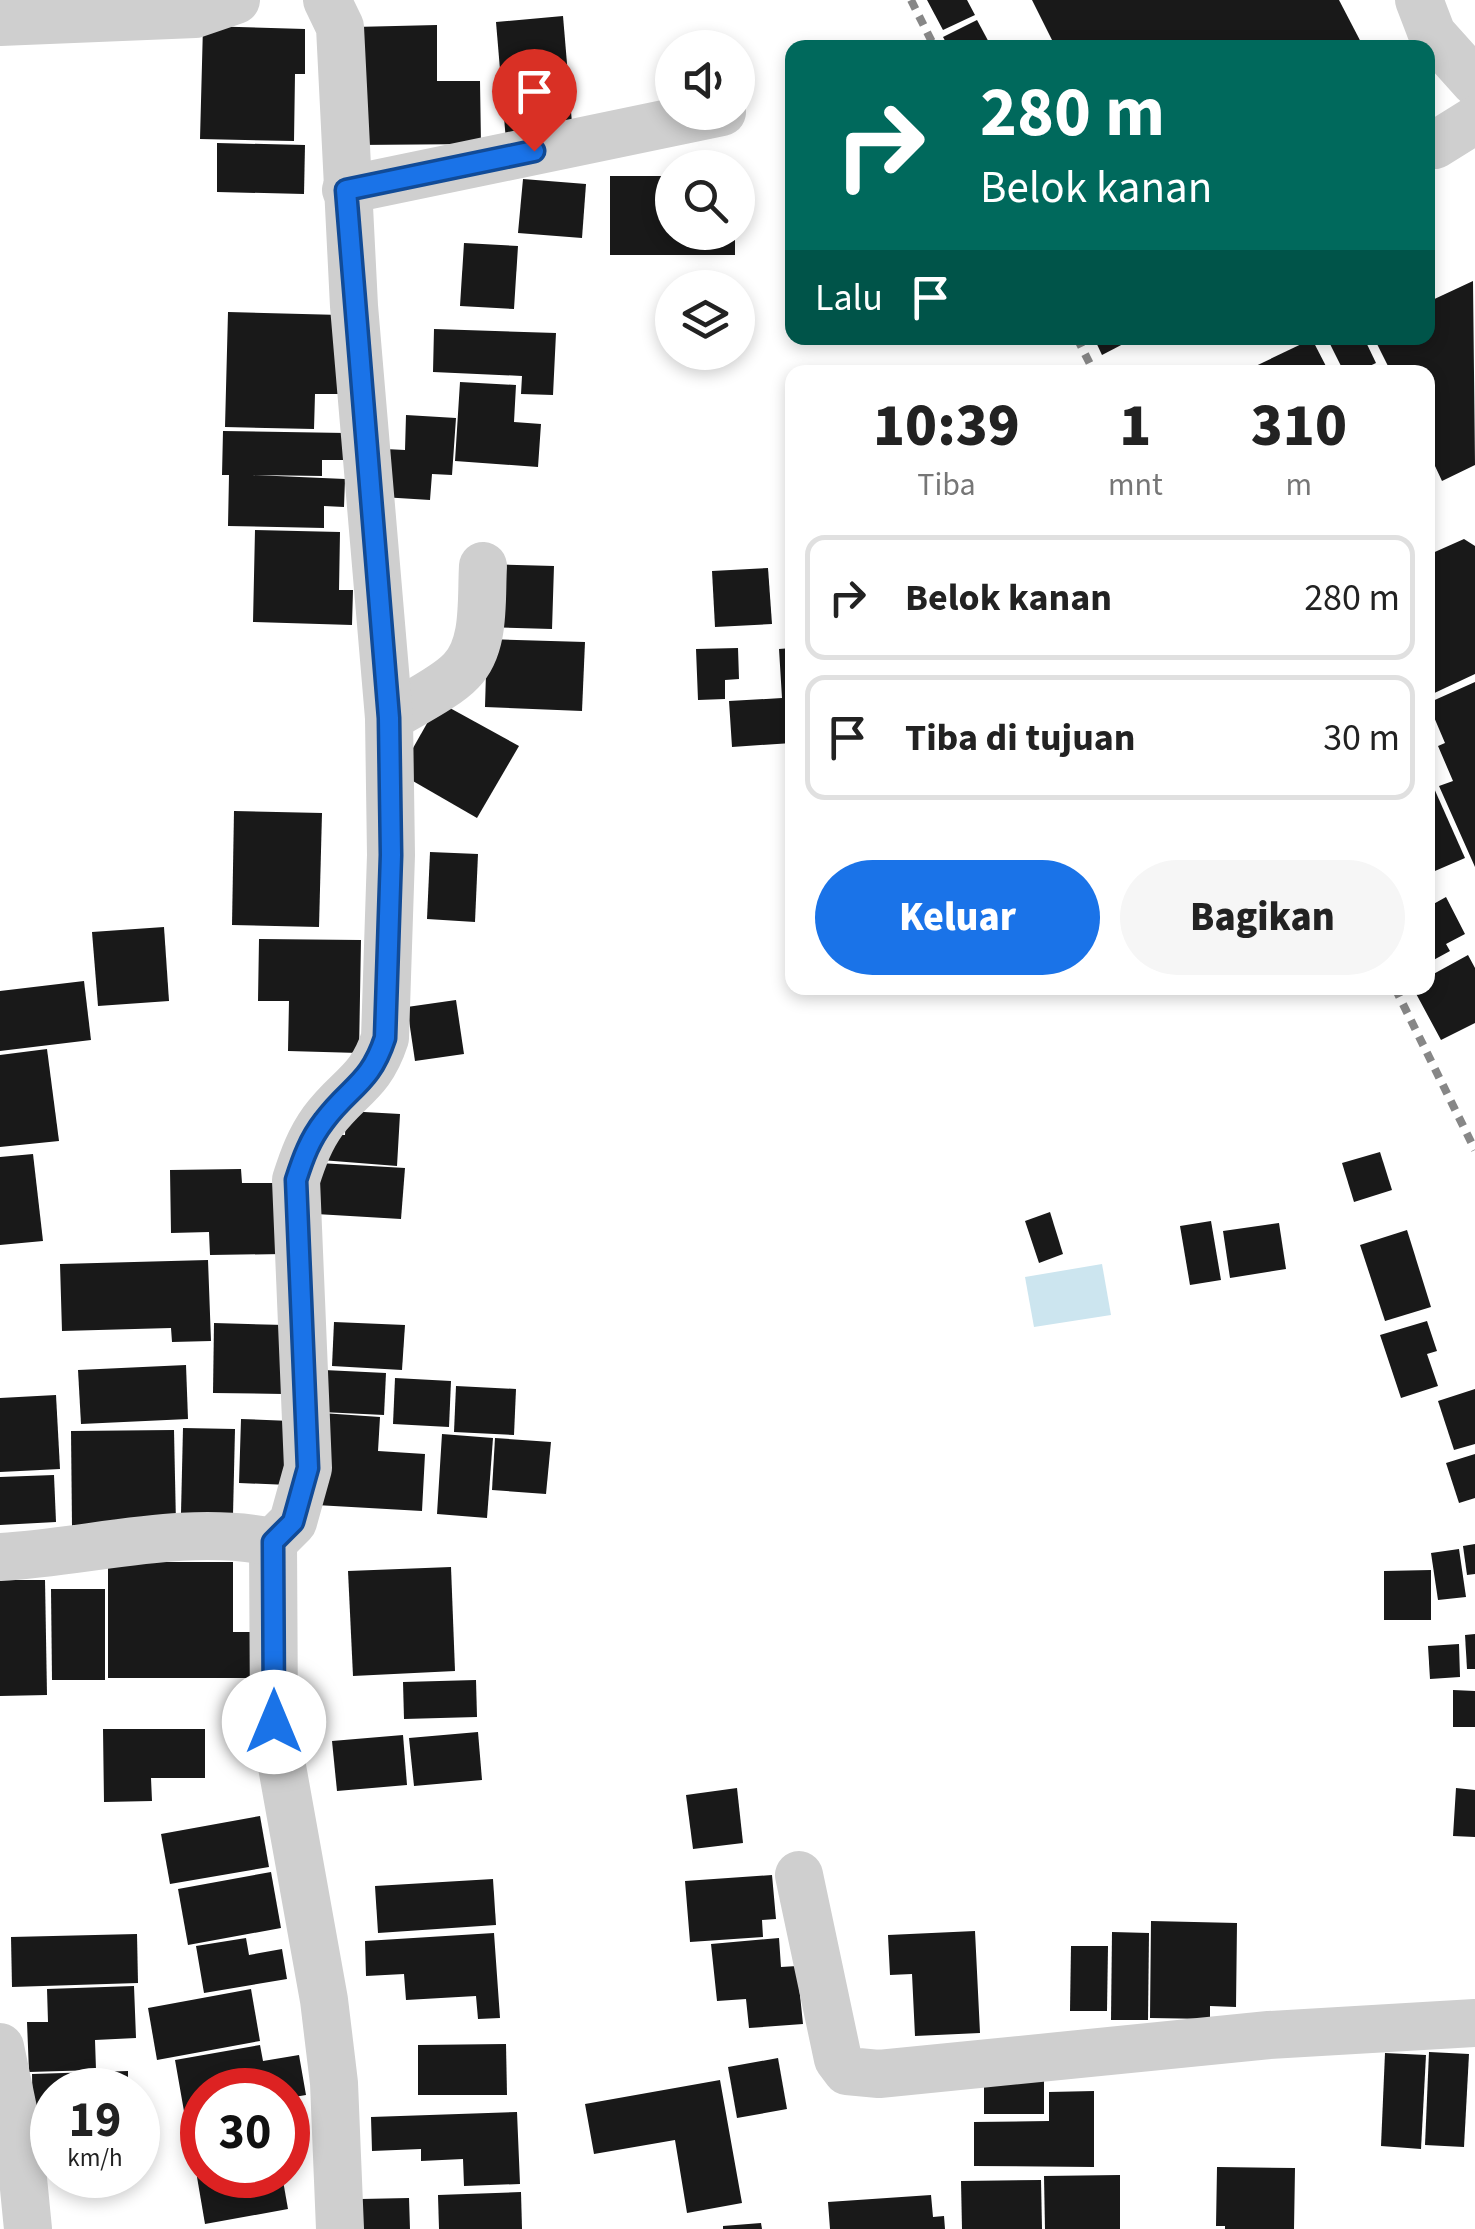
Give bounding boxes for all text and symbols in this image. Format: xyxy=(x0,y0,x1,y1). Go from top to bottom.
map controls xyxy=(655,30,755,370)
button: sound xyxy=(655,30,755,130)
pin xyxy=(492,49,577,152)
text: 280 m xyxy=(980,63,1165,163)
icon: arrive xyxy=(507,64,562,119)
icon: right xyxy=(815,80,945,210)
button: search xyxy=(655,150,755,250)
text: Belok kanan xyxy=(980,156,1212,220)
button: layers xyxy=(655,270,755,370)
icon: arrive xyxy=(903,270,958,325)
text: Lalu xyxy=(815,271,883,325)
text: 10:39 xyxy=(873,384,1020,469)
text: 1 xyxy=(1119,384,1151,469)
text: 310 xyxy=(1251,384,1347,469)
text: Tiba xyxy=(917,462,976,508)
text: mnt xyxy=(1108,462,1163,508)
text: m xyxy=(1286,462,1312,508)
icon: right xyxy=(820,570,875,625)
text: Belok kanan xyxy=(905,571,1112,625)
text: 280 m xyxy=(1304,571,1400,625)
icon: arrive xyxy=(820,710,875,765)
text: Tiba di tujuan xyxy=(905,711,1136,765)
text: 30 m xyxy=(1323,711,1400,765)
button: Keluar xyxy=(815,860,1100,975)
button: Bagikan xyxy=(1120,860,1405,975)
position arrow xyxy=(222,1670,326,1774)
speed limit sign: 30 xyxy=(180,2068,310,2198)
text: 19 xyxy=(69,2085,121,2156)
text: km/h xyxy=(67,2140,123,2176)

